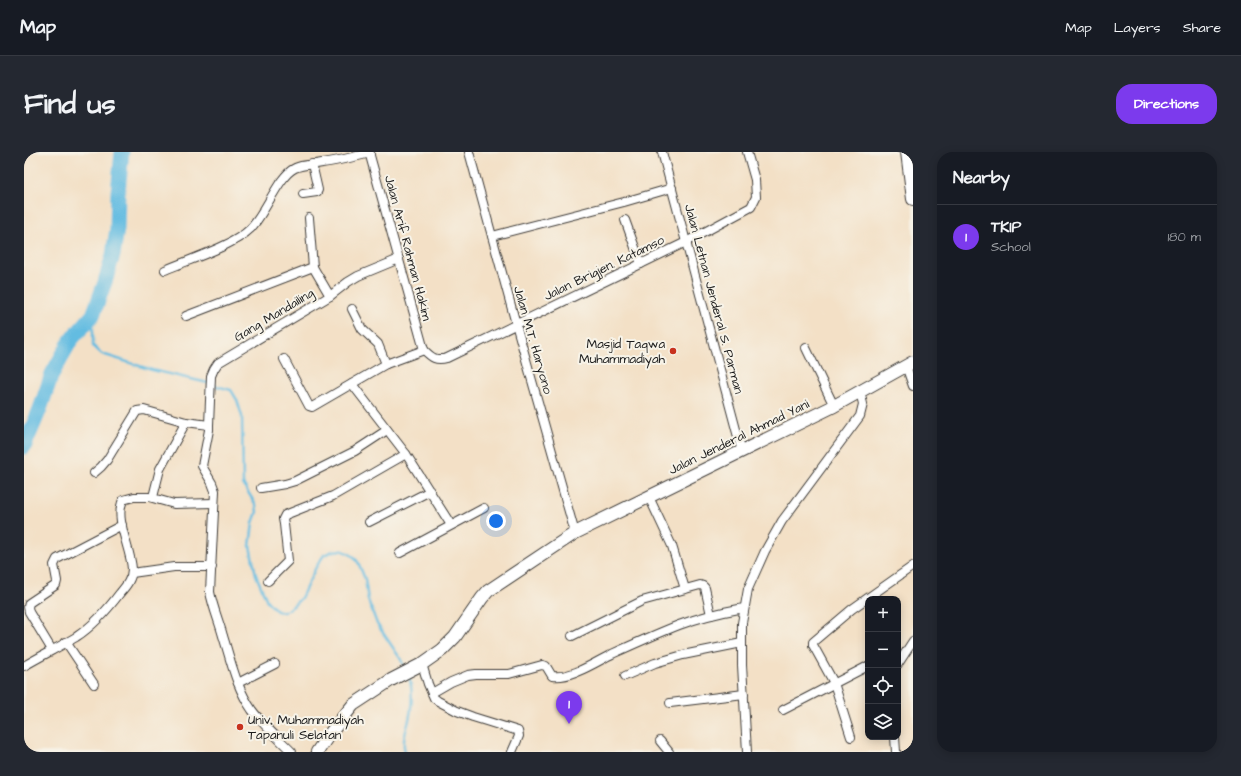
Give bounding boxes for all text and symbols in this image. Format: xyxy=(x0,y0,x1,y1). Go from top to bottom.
text: Map xyxy=(20,14,56,41)
text: Map xyxy=(1065,18,1092,38)
text: Layers xyxy=(1114,18,1161,38)
text: Share xyxy=(1183,18,1221,38)
button: Directions xyxy=(1116,84,1217,124)
text: Find us xyxy=(24,85,115,124)
text: Nearby xyxy=(953,166,1010,190)
street label: Jalan Arif Rahman Hakim xyxy=(380,173,436,323)
street label: Jalan Letnan Jenderal S. Parman xyxy=(680,202,748,396)
text: TKIP xyxy=(991,217,1021,238)
text: 1 xyxy=(965,228,967,246)
text: 180 m xyxy=(1167,228,1201,246)
street label: Jalan Brigjen. Katamso xyxy=(541,231,668,306)
text: School xyxy=(991,238,1031,256)
street label: Gang Mandailing xyxy=(231,284,318,347)
street label: Jalan M.T. Haryono xyxy=(508,284,557,397)
place label: Masjid Taqwa Muhammadiyah xyxy=(579,335,666,369)
marker: Masjid Taqwa Muhammadiyah xyxy=(668,346,678,356)
street label: Jalan Jenderal Ahmad Yani xyxy=(666,395,812,479)
your location xyxy=(486,511,506,531)
map controls xyxy=(865,596,901,740)
button: + xyxy=(865,596,901,632)
button: − xyxy=(865,632,901,668)
button: locate xyxy=(865,668,901,704)
pin: 1 xyxy=(556,691,582,724)
button: layers xyxy=(865,704,901,740)
place label: Univ. Muhammadiyah Tapanuli Selatan xyxy=(248,711,364,744)
marker: Univ. Muhammadiyah Tapanuli Selatan xyxy=(235,722,245,732)

